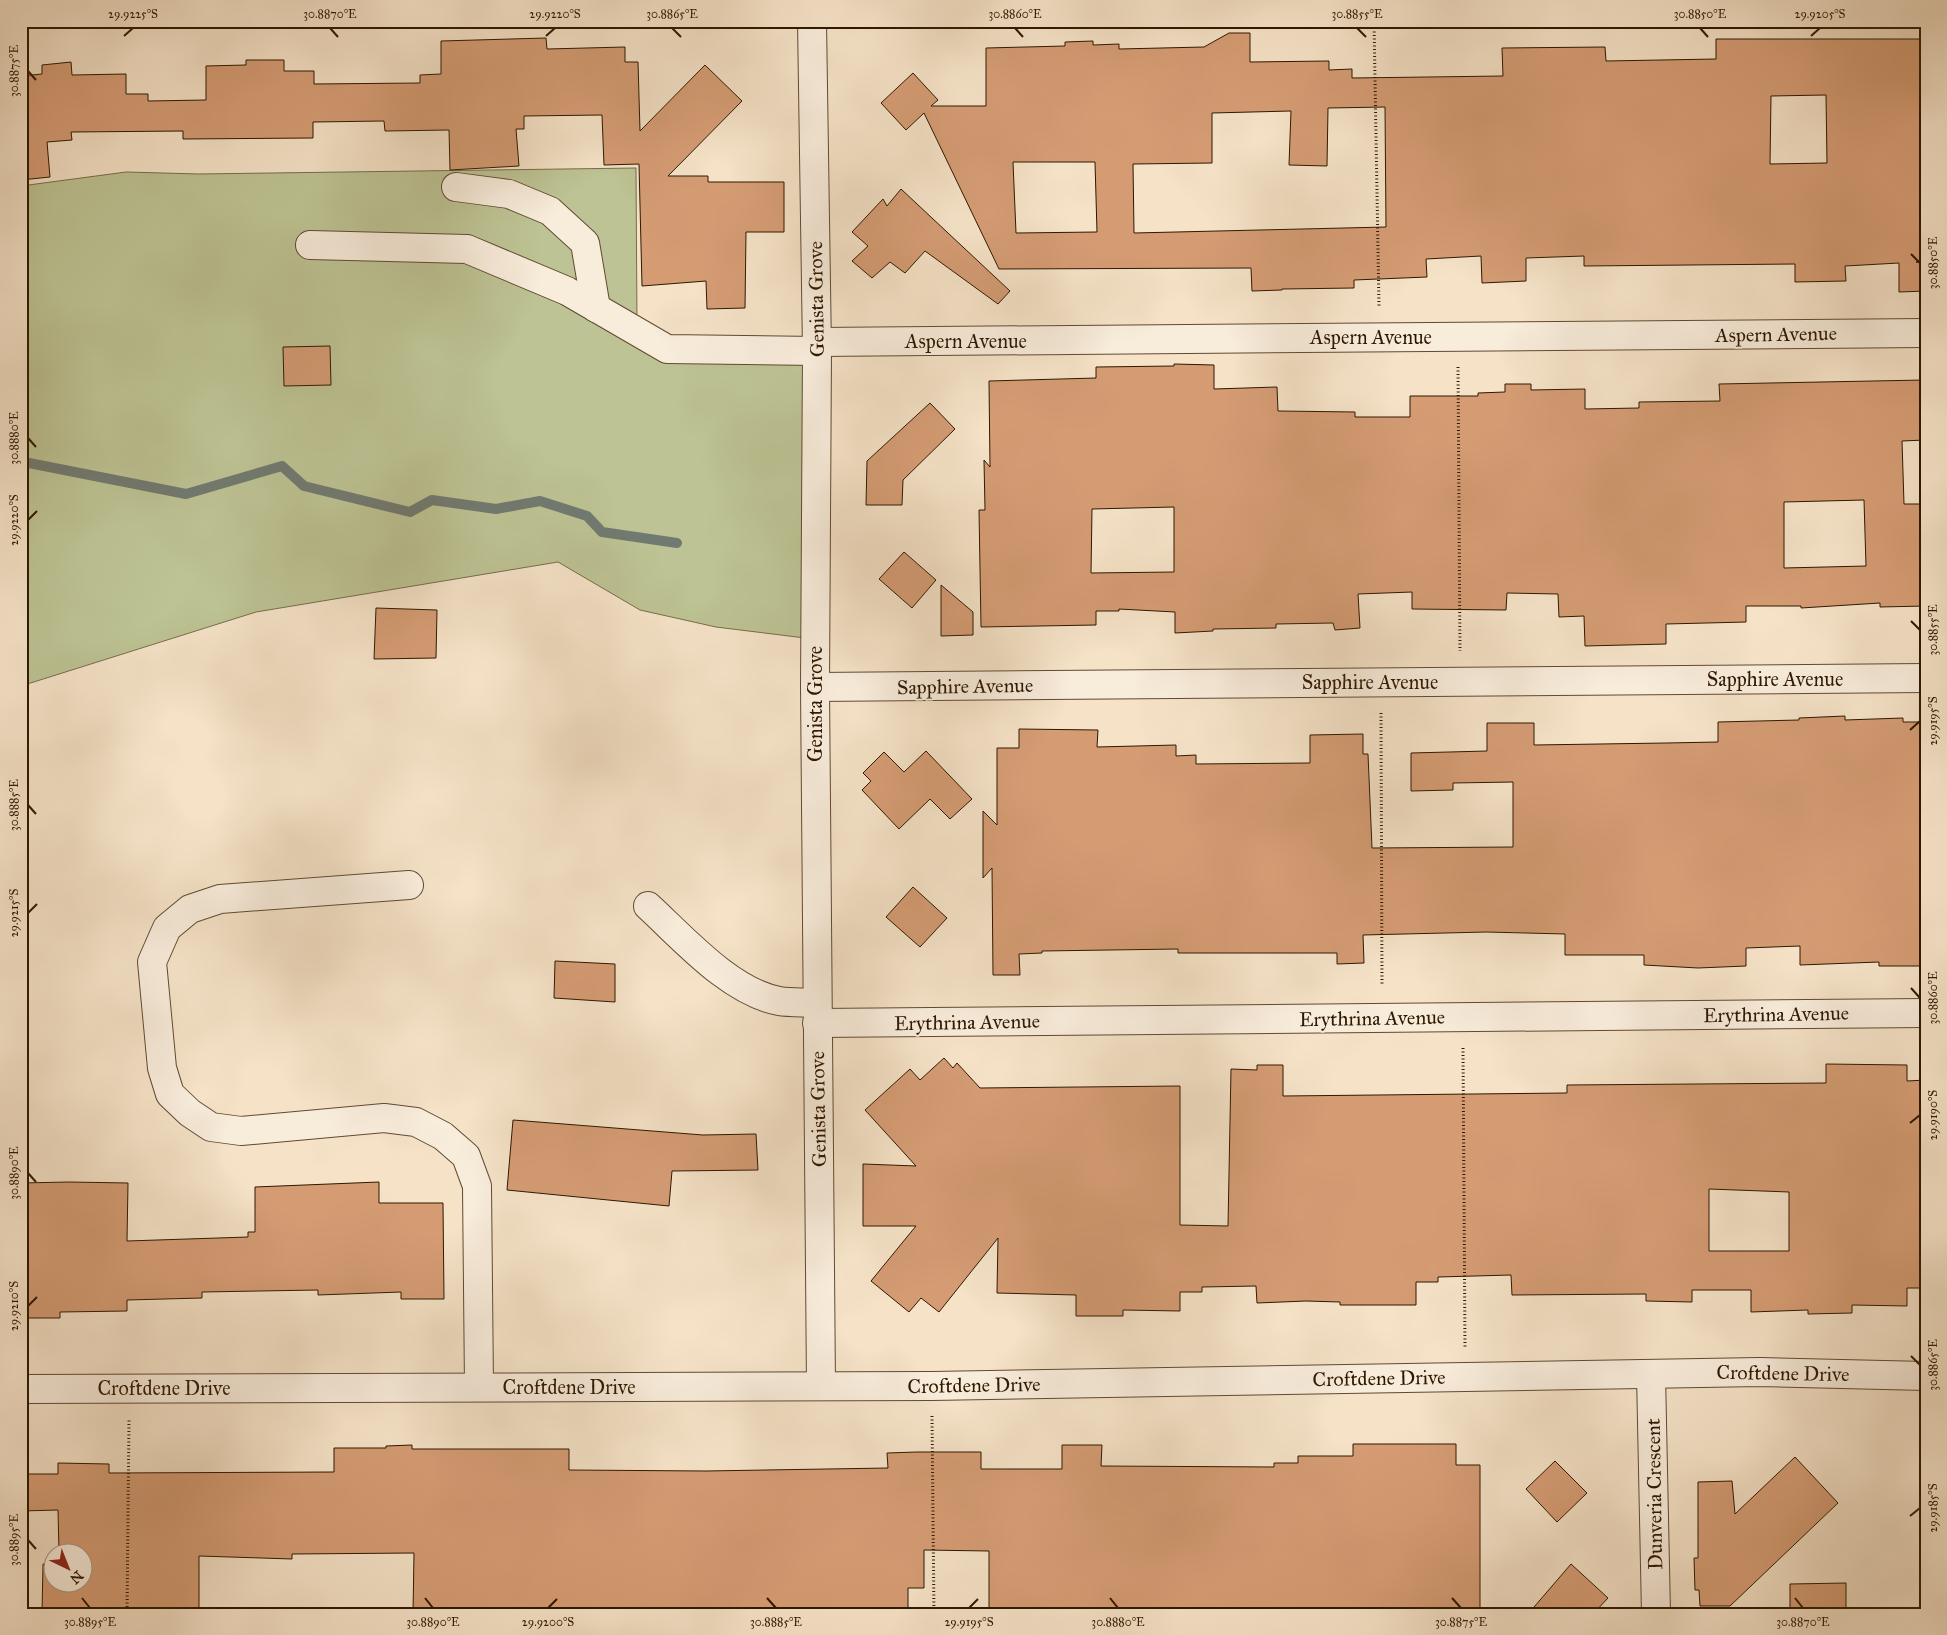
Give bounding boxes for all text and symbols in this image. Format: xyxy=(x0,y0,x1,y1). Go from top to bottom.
text: 29.9225°S xyxy=(108,7,158,21)
text: 30.8870°E xyxy=(303,7,357,21)
text: 29.9220°S xyxy=(529,7,581,21)
text: 30.8865°E xyxy=(646,7,698,21)
text: 30.8860°E xyxy=(988,7,1042,21)
text: 30.8855°E xyxy=(1331,7,1383,21)
text: 30.8850°E xyxy=(1674,7,1727,21)
text: 29.9205°S xyxy=(1794,7,1846,21)
text: 30.8875°E xyxy=(7,45,21,97)
text: 30.8850°E xyxy=(1926,236,1940,289)
street label: Genista Grove xyxy=(803,241,829,357)
street label: Aspern Avenue xyxy=(1714,321,1837,347)
street label: Aspern Avenue xyxy=(1309,325,1432,349)
street label: Aspern Avenue xyxy=(904,329,1027,353)
text: 30.8880°E xyxy=(7,411,21,465)
text: 29.9220°S xyxy=(7,494,21,546)
text: 30.8855°E xyxy=(1926,604,1940,656)
street label: Genista Grove xyxy=(803,646,827,762)
street label: Sapphire Avenue xyxy=(1707,667,1843,691)
street label: Sapphire Avenue xyxy=(1302,670,1438,694)
street label: Sapphire Avenue xyxy=(897,673,1033,699)
text: 29.9195°S xyxy=(1926,696,1940,746)
text: 30.8885°E xyxy=(7,779,21,831)
text: 29.9215°S xyxy=(7,889,21,937)
text: 30.8860°E xyxy=(1926,971,1940,1025)
street label: Erythrina Avenue xyxy=(1703,1001,1849,1027)
street label: Erythrina Avenue xyxy=(1299,1005,1445,1031)
street label: Erythrina Avenue xyxy=(894,1009,1040,1035)
street label: Genista Grove xyxy=(805,1051,831,1167)
text: 29.9190°S xyxy=(1926,1090,1940,1140)
text: 30.8890°E xyxy=(7,1146,21,1200)
text: 29.9210°S xyxy=(7,1281,21,1331)
text: 30.8865°E xyxy=(1926,1339,1940,1391)
street label: Croftdene Drive xyxy=(1716,1360,1850,1386)
street label: Croftdene Drive xyxy=(1312,1365,1446,1391)
street label: Croftdene Drive xyxy=(907,1372,1041,1398)
street label: Croftdene Drive xyxy=(502,1375,636,1399)
street label: Croftdene Drive xyxy=(97,1376,231,1400)
street label: Dunveria Crescent xyxy=(1641,1418,1667,1570)
text: 29.9185°S xyxy=(1926,1483,1940,1533)
text: 30.8895°E xyxy=(7,1514,21,1566)
north arrow xyxy=(42,1542,92,1592)
text: N xyxy=(66,1567,87,1587)
text: 30.8895°E xyxy=(64,1615,116,1629)
text: 30.8890°E xyxy=(406,1615,460,1629)
text: 29.9200°S xyxy=(522,1615,574,1629)
text: 30.8885°E xyxy=(750,1615,802,1629)
text: 29.9195°S xyxy=(944,1615,994,1629)
text: 30.8880°E xyxy=(1091,1615,1145,1629)
text: 30.8875°E xyxy=(1435,1615,1487,1629)
text: 30.8870°E xyxy=(1776,1615,1830,1629)

